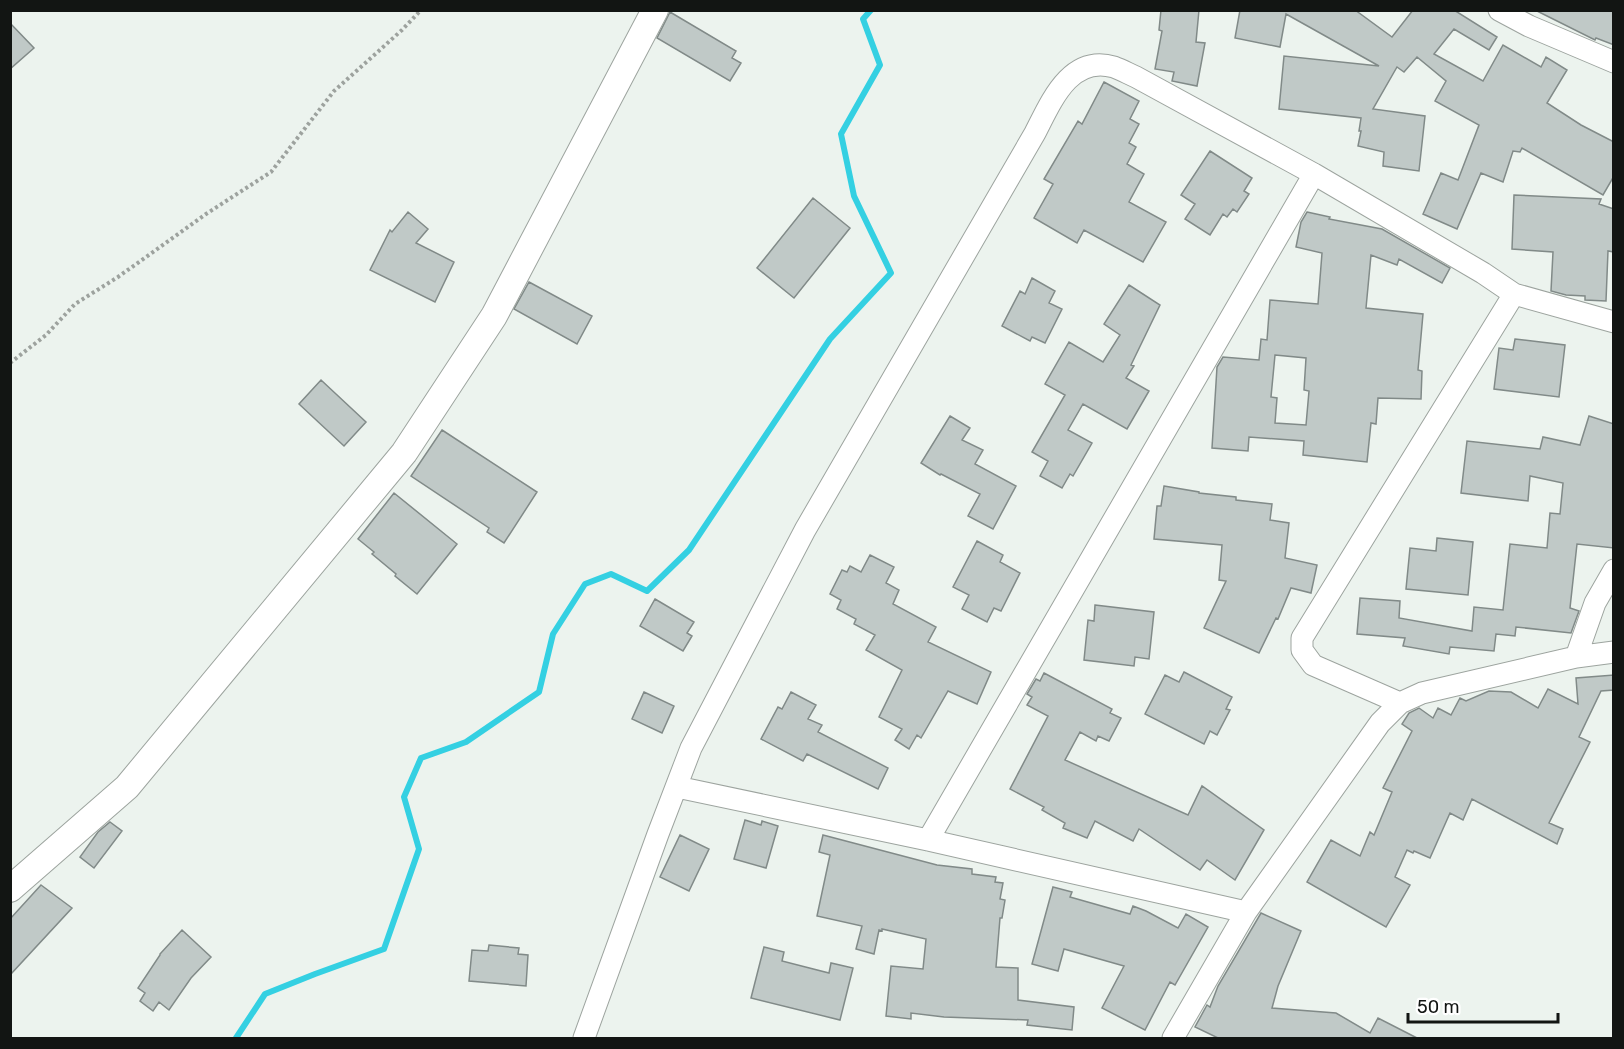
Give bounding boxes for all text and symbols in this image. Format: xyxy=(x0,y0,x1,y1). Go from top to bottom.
scale bar xyxy=(1408,986,1558,1024)
text: 50 m xyxy=(1417,996,1460,1018)

